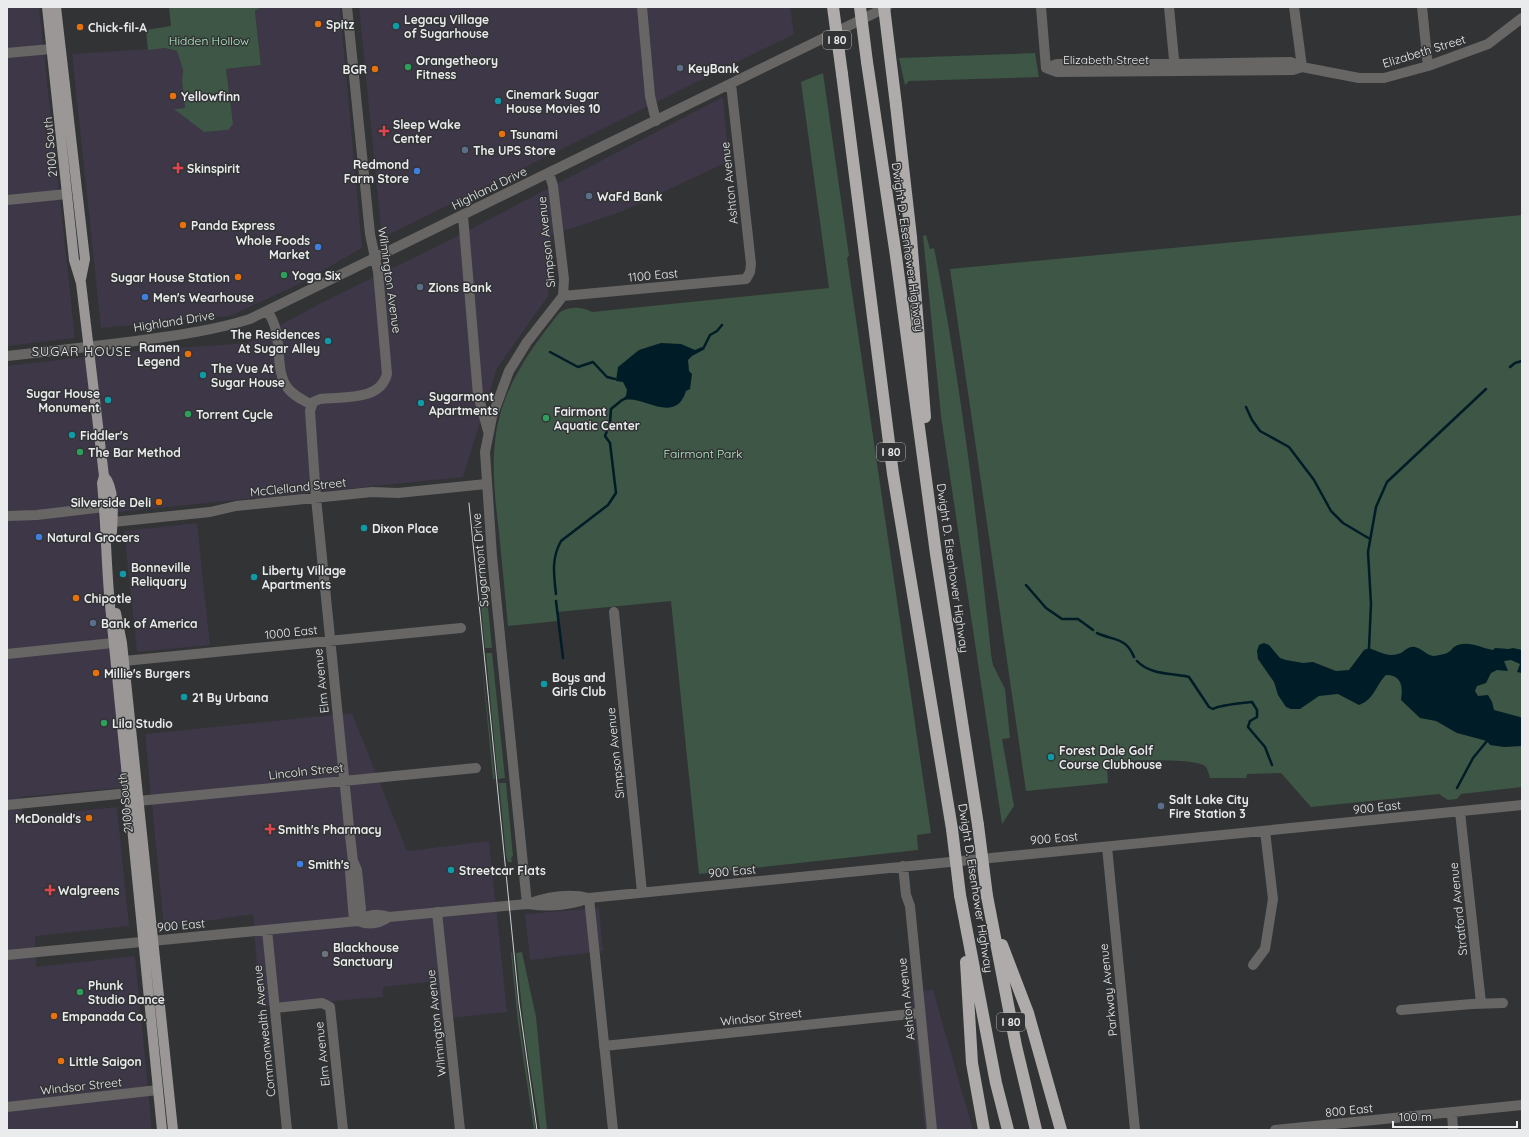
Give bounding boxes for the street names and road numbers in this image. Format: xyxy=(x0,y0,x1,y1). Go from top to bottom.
road number: I 80 xyxy=(823,31,851,49)
street label: Elizabeth Street xyxy=(1381,31,1467,71)
street label: Elizabeth Street xyxy=(1063,52,1149,67)
street label: 2100 South xyxy=(40,116,60,178)
street label: Ashton Avenue xyxy=(717,141,741,225)
street label: Dwight D. Eisenhower Highway xyxy=(889,161,927,333)
street label: Highland Drive xyxy=(449,163,529,213)
street label: Simpson Avenue xyxy=(534,195,558,288)
street label: Wilmington Avenue xyxy=(375,226,405,334)
street label: 1100 East xyxy=(627,265,679,285)
street label: Highland Drive xyxy=(132,307,216,335)
road number: I 80 xyxy=(877,443,905,461)
street label: McClelland Street xyxy=(249,474,347,500)
street label: Dwight D. Eisenhower Highway xyxy=(934,482,972,654)
street label: Sugarmont Drive xyxy=(468,512,492,608)
street label: 1000 East xyxy=(264,622,318,642)
street label: Elm Avenue xyxy=(310,648,332,714)
street label: Simpson Avenue xyxy=(603,706,627,799)
street label: Lincoln Street xyxy=(268,760,344,782)
street label: 2100 South xyxy=(114,772,136,834)
street label: 900 East xyxy=(1352,797,1402,817)
street label: Dwight D. Eisenhower Highway xyxy=(955,802,997,974)
street label: 900 East xyxy=(1029,828,1079,848)
street label: 900 East xyxy=(707,861,757,881)
street label: Stratford Avenue xyxy=(1446,862,1470,956)
street label: 900 East xyxy=(156,915,206,935)
street label: Parkway Avenue xyxy=(1096,943,1120,1037)
street label: Ashton Avenue xyxy=(894,957,918,1041)
street label: Commonwealth Avenue xyxy=(250,964,278,1098)
street label: Wilmington Avenue xyxy=(423,969,449,1077)
street label: Windsor Street xyxy=(719,1005,803,1029)
road number: I 80 xyxy=(997,1013,1025,1031)
street label: Elm Avenue xyxy=(311,1021,333,1087)
street label: Windsor Street xyxy=(39,1074,123,1098)
street label: 800 East xyxy=(1324,1100,1374,1120)

